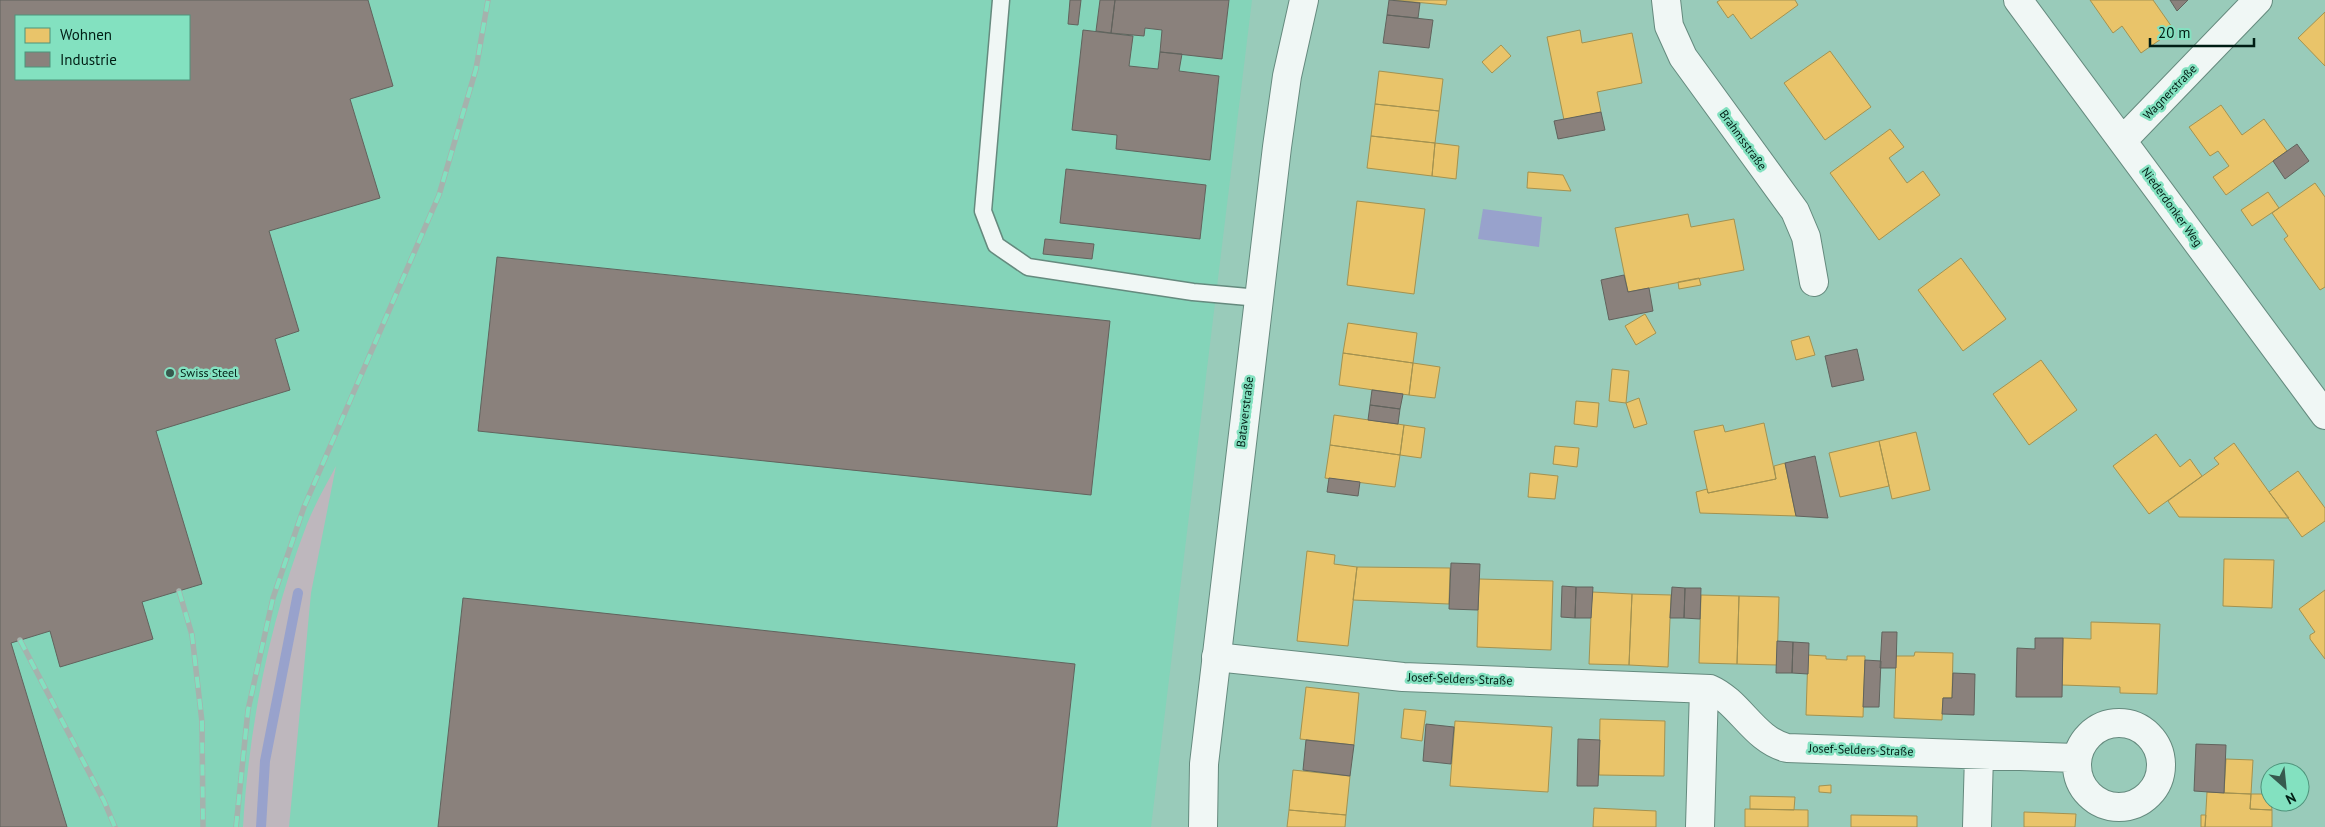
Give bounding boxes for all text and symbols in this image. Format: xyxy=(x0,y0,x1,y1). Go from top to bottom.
legend xyxy=(15,15,190,80)
scale bar xyxy=(2150,15,2254,47)
text: 20 m xyxy=(2158,23,2191,42)
text: Wohnen xyxy=(60,25,112,44)
text: Industrie xyxy=(60,50,117,69)
street label: Wagnerstraße xyxy=(2140,61,2200,122)
street label: Brahmsstraße xyxy=(1717,107,1770,173)
street label: Niederdonker Weg xyxy=(2139,164,2206,249)
place label: Swiss Steel xyxy=(180,365,238,380)
marker: Swiss Steel xyxy=(164,367,176,379)
street label: Bataverstraße xyxy=(1233,376,1256,448)
street label: Josef-Selders-Straße xyxy=(1406,669,1513,688)
street label: Josef-Selders-Straße xyxy=(1807,740,1914,759)
north arrow xyxy=(2260,762,2310,812)
text: N xyxy=(2283,788,2299,809)

